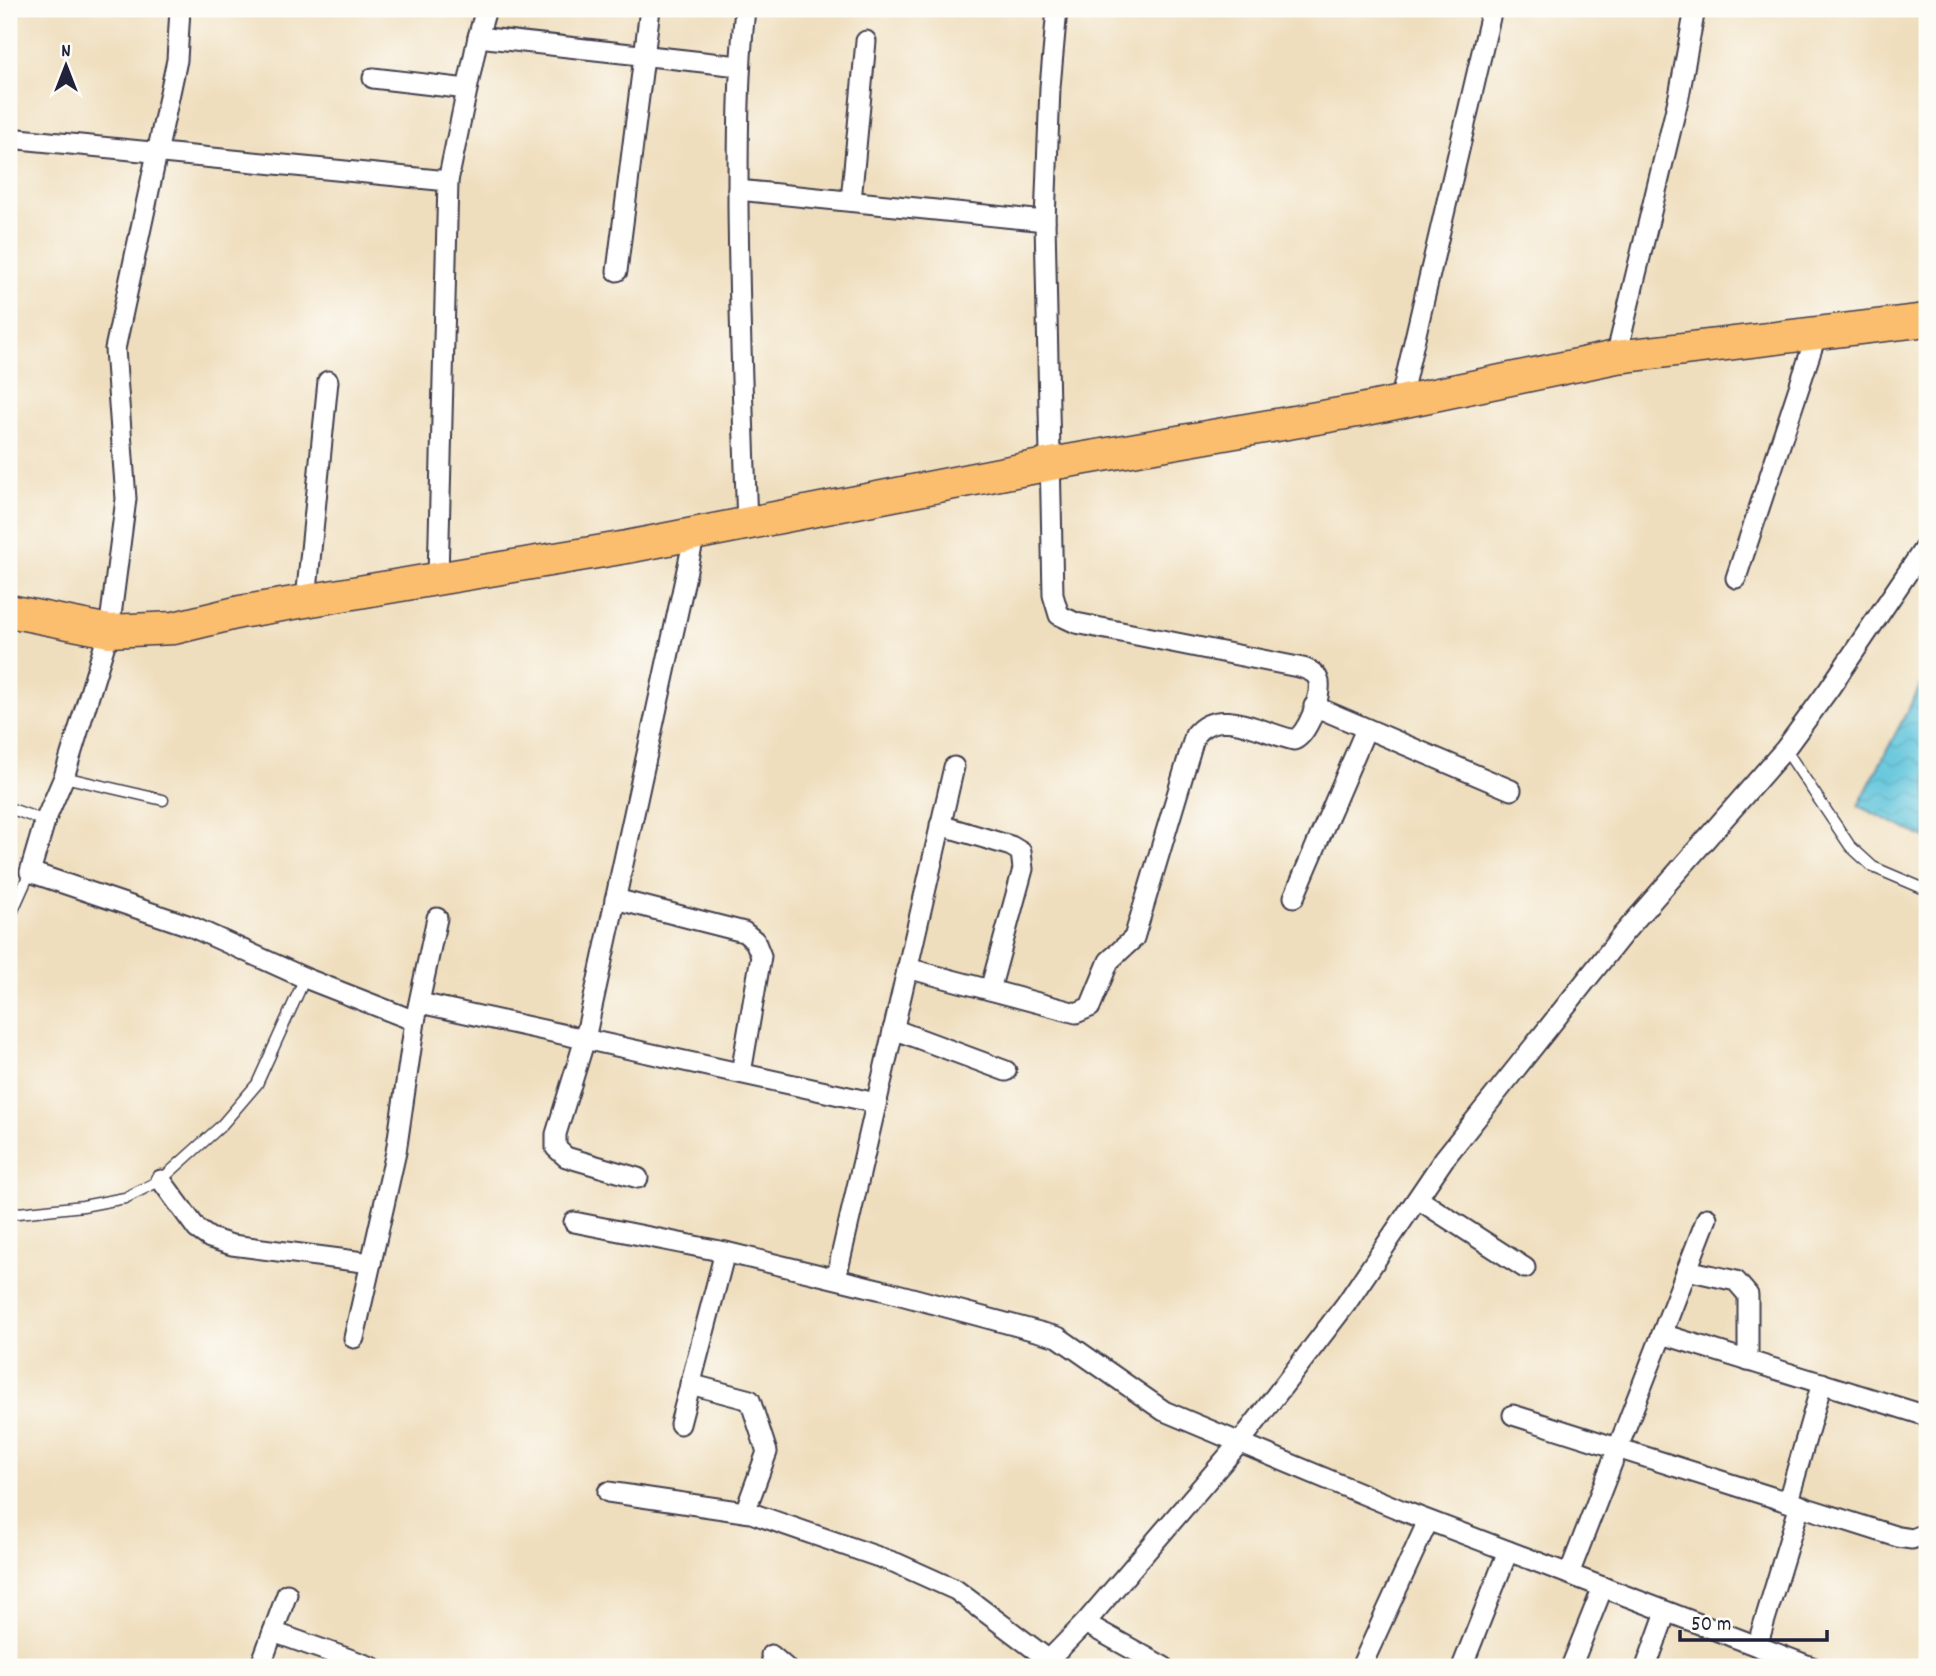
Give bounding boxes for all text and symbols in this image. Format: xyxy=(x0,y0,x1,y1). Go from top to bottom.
north arrow xyxy=(32,32,102,102)
text: N xyxy=(61,39,71,66)
scale bar xyxy=(1680,1599,1828,1643)
text: 50 m xyxy=(1691,1611,1731,1641)

